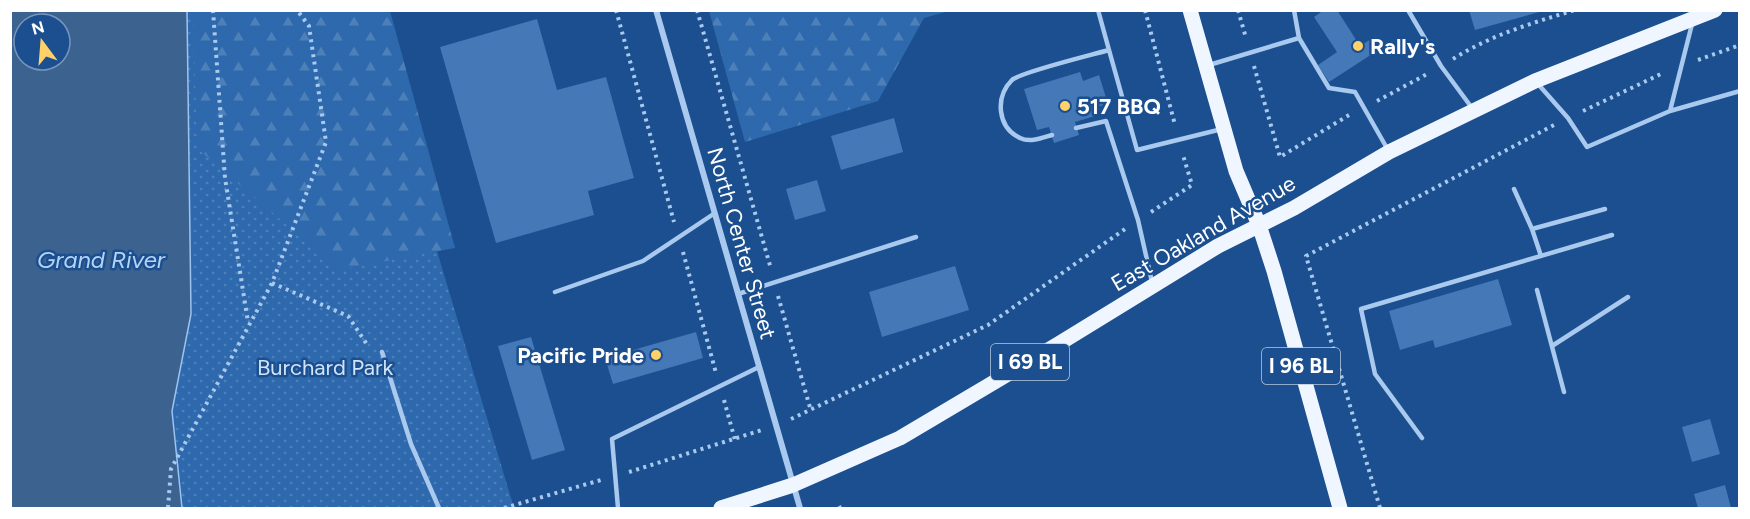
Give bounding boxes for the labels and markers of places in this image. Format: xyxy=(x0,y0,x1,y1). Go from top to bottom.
place label: Rally's xyxy=(1370,33,1435,60)
marker: Rally's xyxy=(1351,39,1365,53)
place label: 517 BBQ xyxy=(1077,93,1161,120)
marker: 517 BBQ xyxy=(1058,99,1072,113)
place label: Pacific Pride xyxy=(517,342,644,369)
marker: Pacific Pride xyxy=(649,348,663,362)

